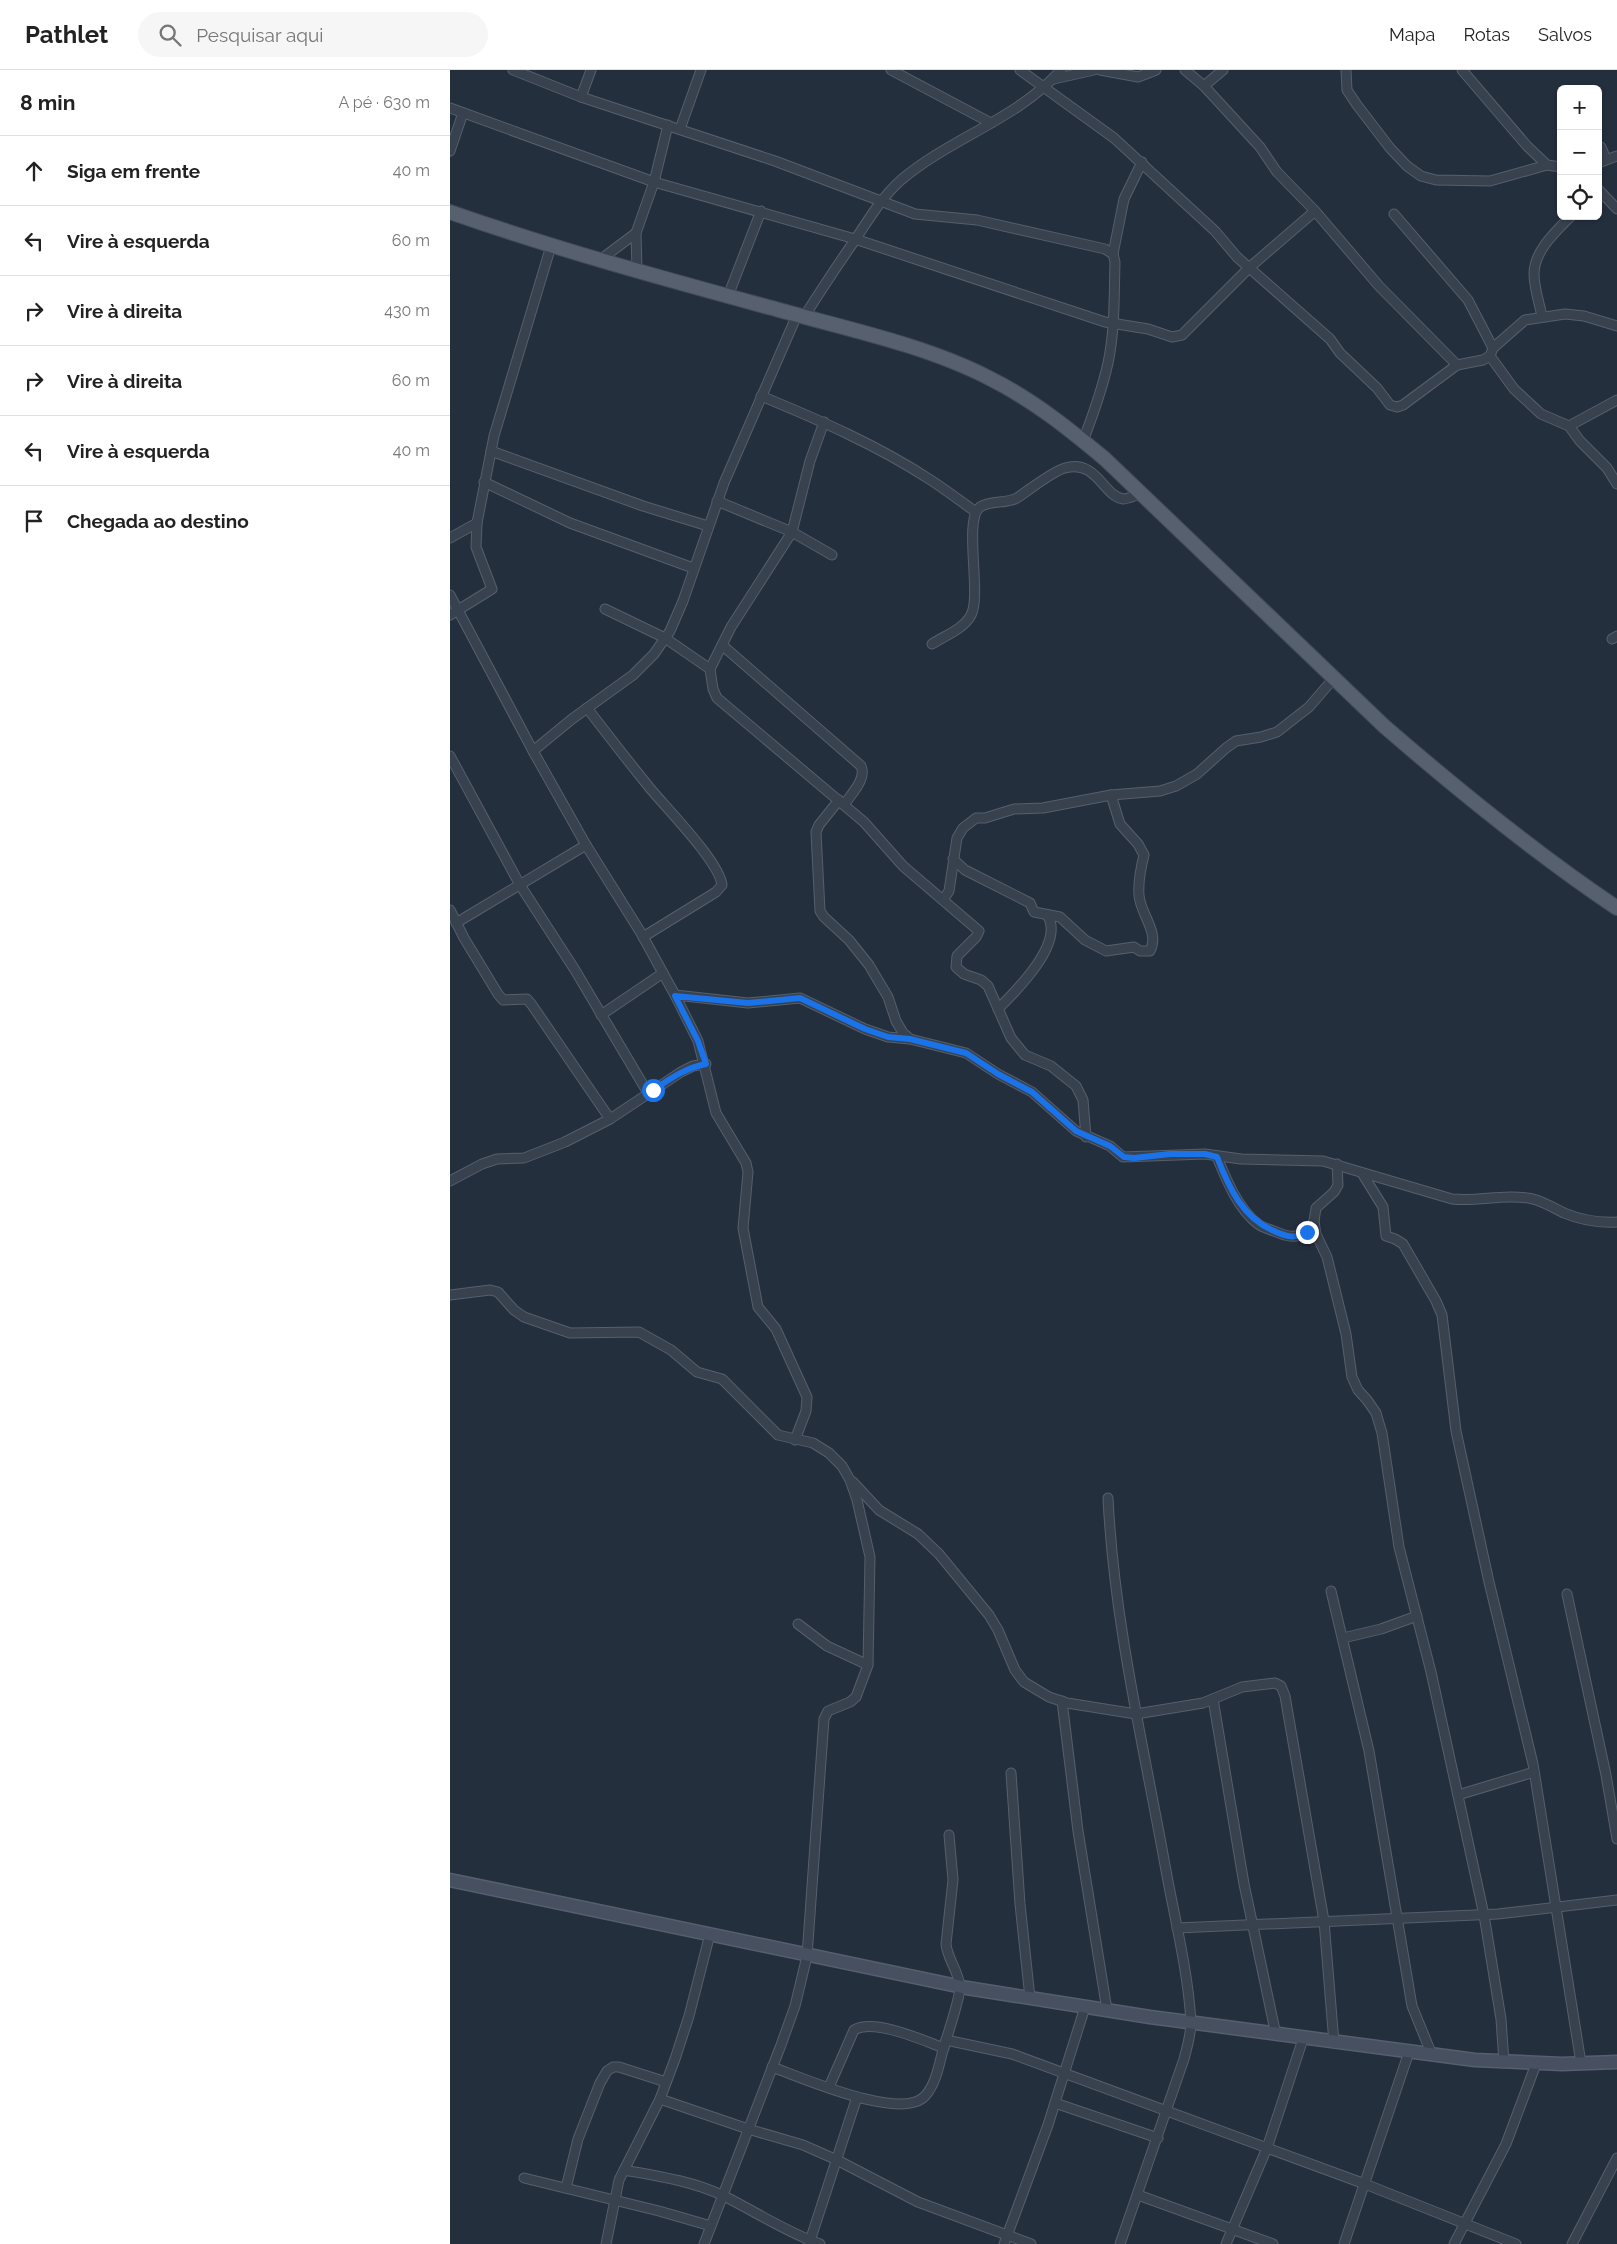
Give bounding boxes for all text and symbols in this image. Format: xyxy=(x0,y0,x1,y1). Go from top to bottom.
search box xyxy=(138,12,488,57)
text: Pathlet xyxy=(25,20,108,49)
icon: search xyxy=(156,21,184,49)
text: Pesquisar aqui xyxy=(196,24,323,46)
text: Mapa xyxy=(1389,24,1435,45)
text: Rotas xyxy=(1463,24,1510,45)
text: Salvos xyxy=(1538,24,1592,45)
map controls xyxy=(1557,85,1602,220)
button: + xyxy=(1557,85,1602,130)
text: 8 min xyxy=(20,90,75,115)
text: A pé · 630 m xyxy=(338,93,430,112)
button: − xyxy=(1557,130,1602,175)
icon: ahead xyxy=(20,157,48,185)
text: Siga em frente xyxy=(67,160,200,182)
text: 40 m xyxy=(393,161,430,180)
button: locate xyxy=(1557,175,1602,220)
icon: left xyxy=(20,227,48,255)
text: Vire à esquerda xyxy=(67,230,210,252)
text: 60 m xyxy=(392,231,430,250)
icon: right xyxy=(20,297,48,325)
text: Vire à direita xyxy=(67,300,182,322)
text: 430 m xyxy=(384,301,430,320)
icon: right xyxy=(20,367,48,395)
text: Vire à direita xyxy=(67,370,182,392)
text: 60 m xyxy=(392,371,430,390)
icon: left xyxy=(20,437,48,465)
text: Vire à esquerda xyxy=(67,440,210,462)
text: 40 m xyxy=(393,441,430,460)
icon: arrive xyxy=(20,507,48,535)
text: Chegada ao destino xyxy=(67,510,249,532)
route start xyxy=(642,1079,665,1102)
route end xyxy=(1296,1221,1319,1244)

